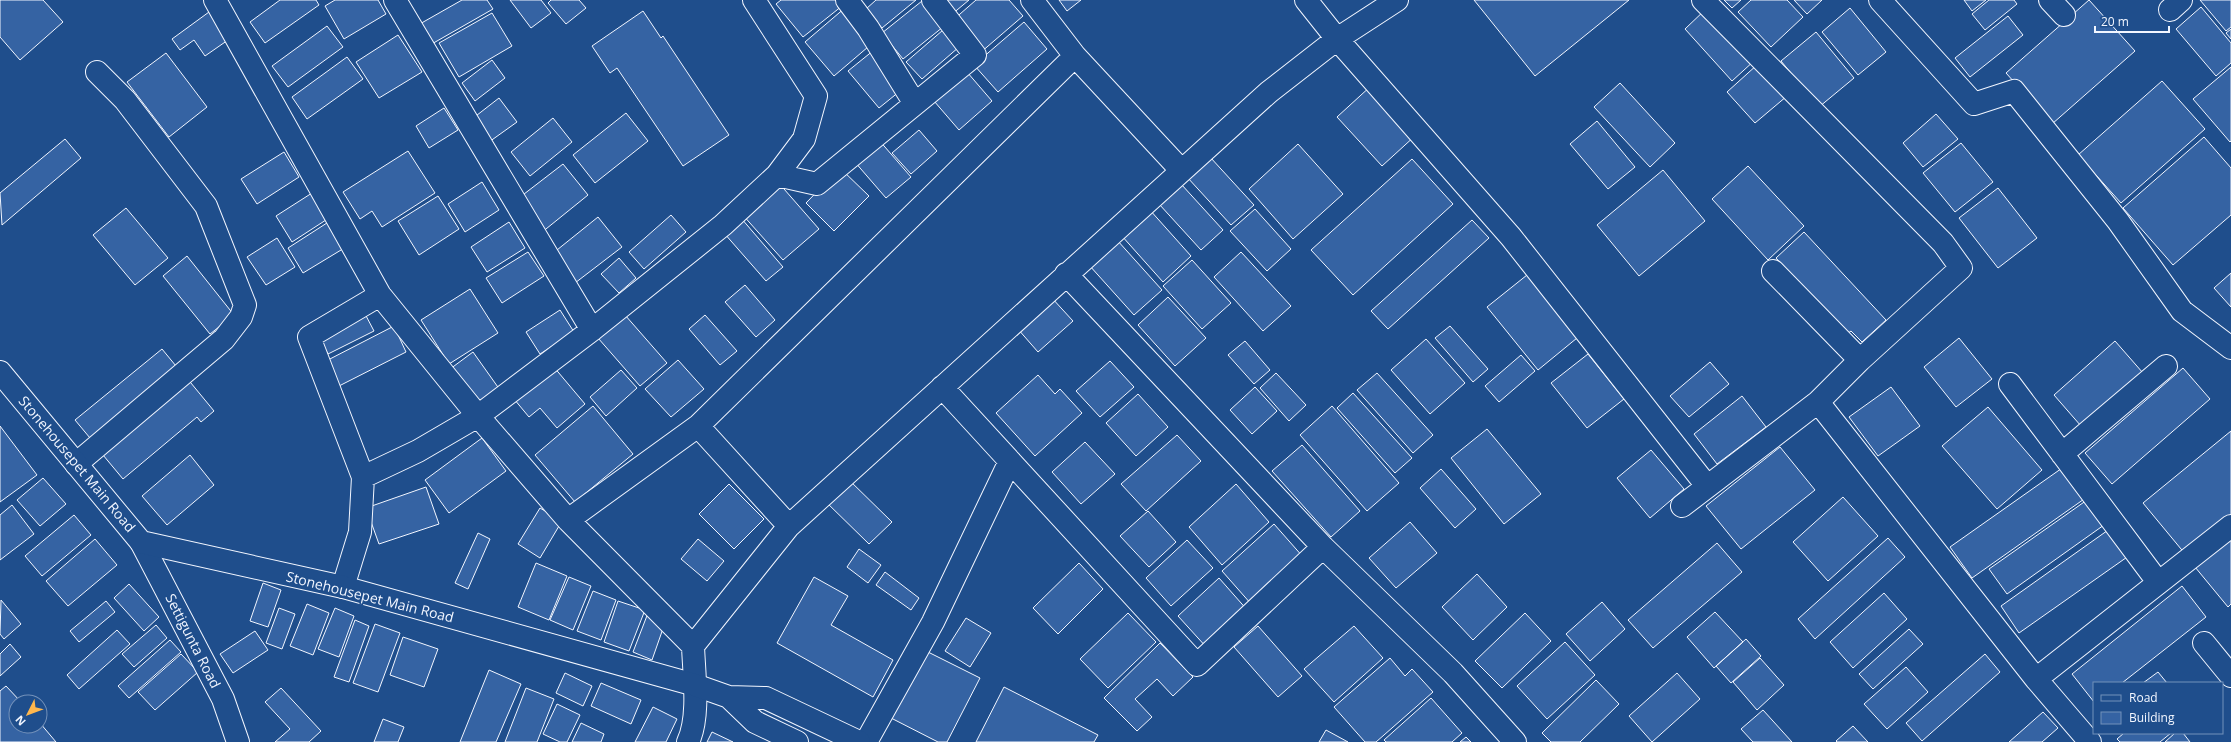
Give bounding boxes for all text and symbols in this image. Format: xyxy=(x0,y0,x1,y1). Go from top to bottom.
scale bar xyxy=(2095,8,2169,34)
text: 20 m xyxy=(2101,13,2129,30)
street label: Stonehousepet Main Road xyxy=(15,392,140,536)
street label: Stonehousepet Main Road xyxy=(284,566,456,627)
street label: Settigunta Road xyxy=(161,590,225,691)
legend xyxy=(2093,682,2223,734)
text: Road xyxy=(2129,689,2158,706)
north arrow xyxy=(8,694,48,734)
text: Building xyxy=(2129,709,2175,726)
text: N xyxy=(12,713,29,729)

